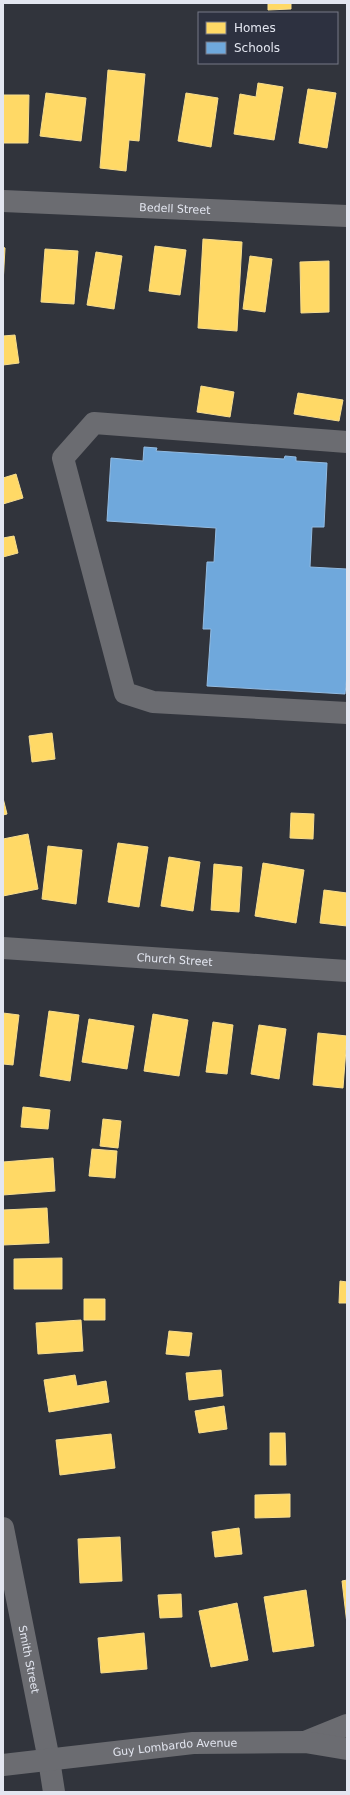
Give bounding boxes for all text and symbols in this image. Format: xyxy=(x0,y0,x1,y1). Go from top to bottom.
legend xyxy=(198,12,338,64)
text: Homes xyxy=(234,21,276,35)
text: Schools xyxy=(234,41,280,55)
street label: Bedell Street xyxy=(139,200,211,217)
street label: Church Street xyxy=(136,950,214,969)
street label: Smith Street xyxy=(16,1624,42,1695)
street label: Guy Lombardo Avenue xyxy=(112,1736,238,1759)

